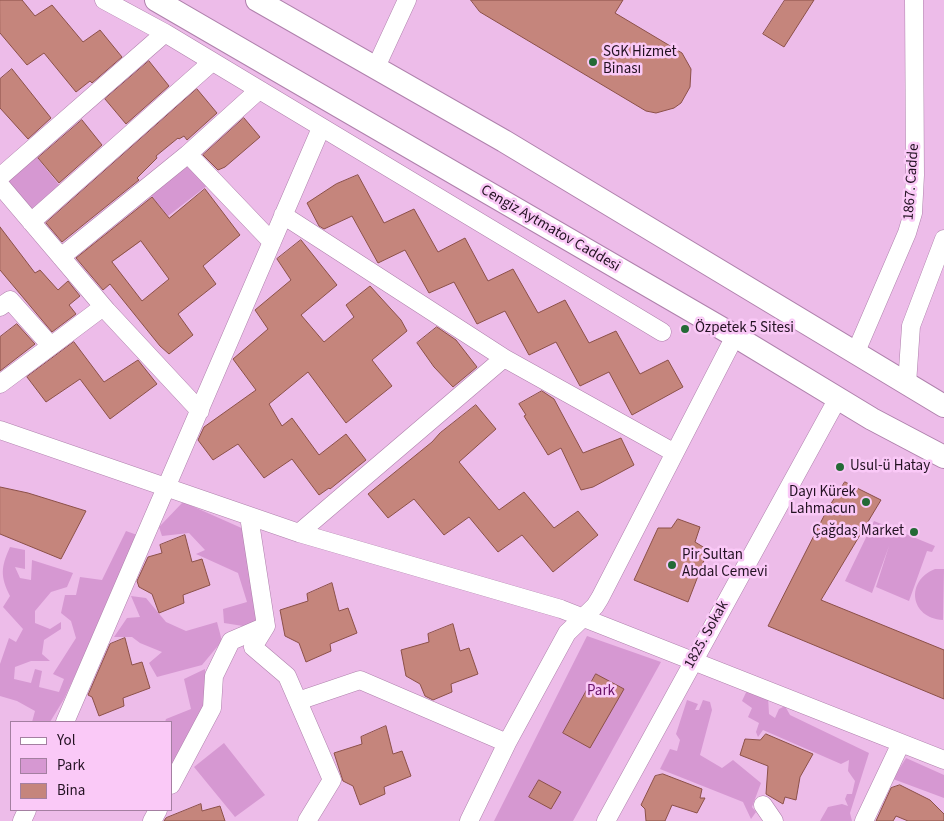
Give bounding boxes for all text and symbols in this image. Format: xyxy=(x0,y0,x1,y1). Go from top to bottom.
place label: SGK Hizmet Binası xyxy=(603,44,677,79)
marker: SGK Hizmet Binası xyxy=(587,56,599,68)
street label: 1867. Cadde xyxy=(900,143,924,221)
street label: Cengiz Aytmatov Caddesi xyxy=(477,182,623,276)
place label: Özpetek 5 Sitesi xyxy=(695,320,794,338)
marker: Özpetek 5 Sitesi xyxy=(679,323,691,335)
place label: Usul-ü Hatay xyxy=(850,458,930,476)
marker: Usul-ü Hatay xyxy=(834,461,846,473)
place label: Dayı Kürek Lahmacun xyxy=(789,484,856,519)
marker: Dayı Kürek Lahmacun xyxy=(860,496,872,508)
place label: Çağdaş Market xyxy=(812,523,904,541)
marker: Çağdaş Market xyxy=(908,526,920,538)
place label: Pir Sultan Abdal Cemevi xyxy=(682,547,768,582)
marker: Pir Sultan Abdal Cemevi xyxy=(666,559,678,571)
street label: 1825. Sokak xyxy=(681,598,733,672)
park label: Park xyxy=(587,683,615,701)
legend xyxy=(10,721,172,811)
text: Yol xyxy=(57,730,75,751)
text: Park xyxy=(57,755,85,776)
text: Bina xyxy=(57,780,85,801)

